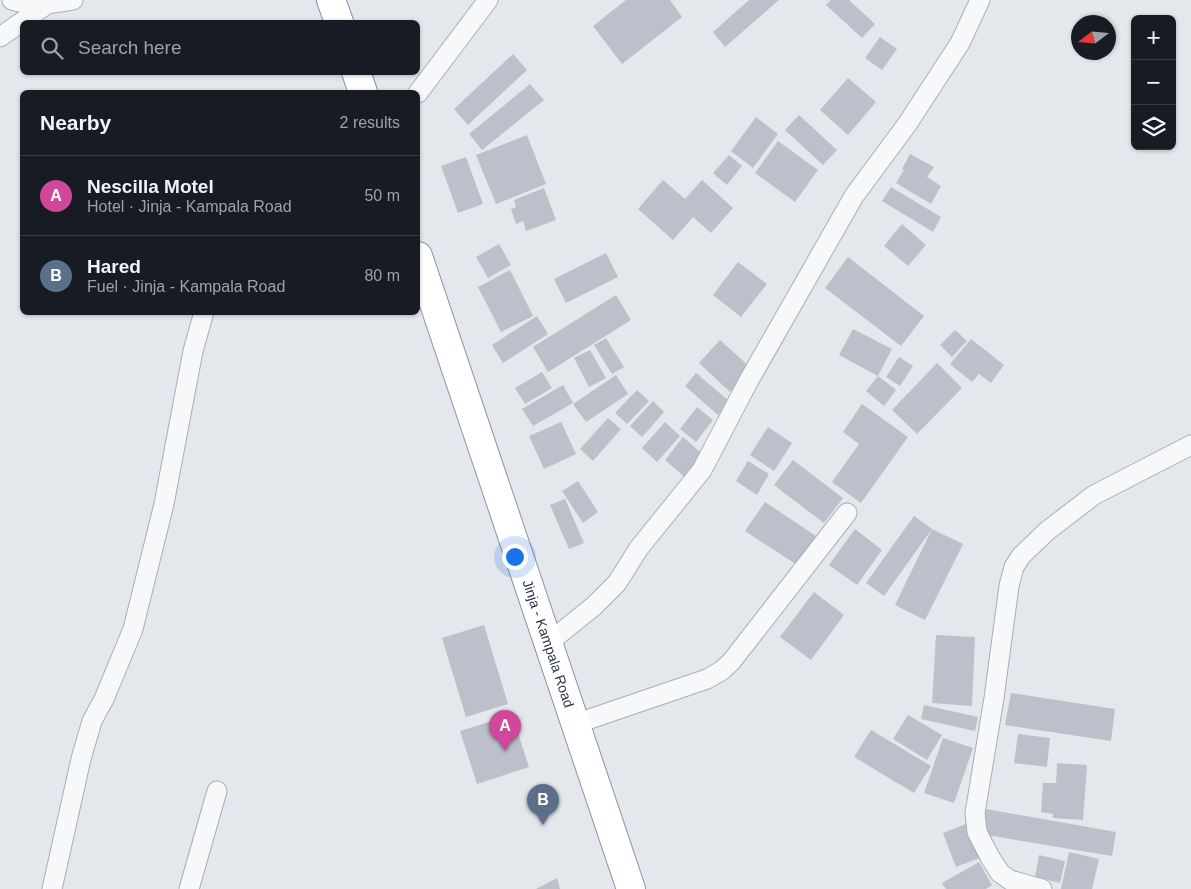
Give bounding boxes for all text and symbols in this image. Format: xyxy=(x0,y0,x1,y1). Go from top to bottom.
north arrow xyxy=(1071,15,1116,60)
map controls xyxy=(1131,15,1176,150)
button: + xyxy=(1131,15,1176,60)
search box xyxy=(20,20,420,75)
icon: search xyxy=(38,34,66,62)
text: Search here xyxy=(78,37,182,58)
button: − xyxy=(1131,60,1176,105)
button: layers xyxy=(1131,105,1176,150)
text: Nearby xyxy=(40,111,111,134)
text: 2 results xyxy=(340,114,400,131)
text: Nescilla Motel xyxy=(87,176,214,197)
text: A xyxy=(50,187,62,204)
text: 50 m xyxy=(364,187,400,204)
text: Hotel · Jinja - Kampala Road xyxy=(87,198,292,215)
text: Hared xyxy=(87,256,141,277)
text: B xyxy=(50,267,62,284)
text: 80 m xyxy=(364,267,400,284)
text: Fuel · Jinja - Kampala Road xyxy=(87,278,285,295)
your location xyxy=(502,544,528,570)
street label: Jinja - Kampala Road xyxy=(519,578,577,710)
pin: A xyxy=(489,710,521,751)
pin: B xyxy=(527,784,559,825)

